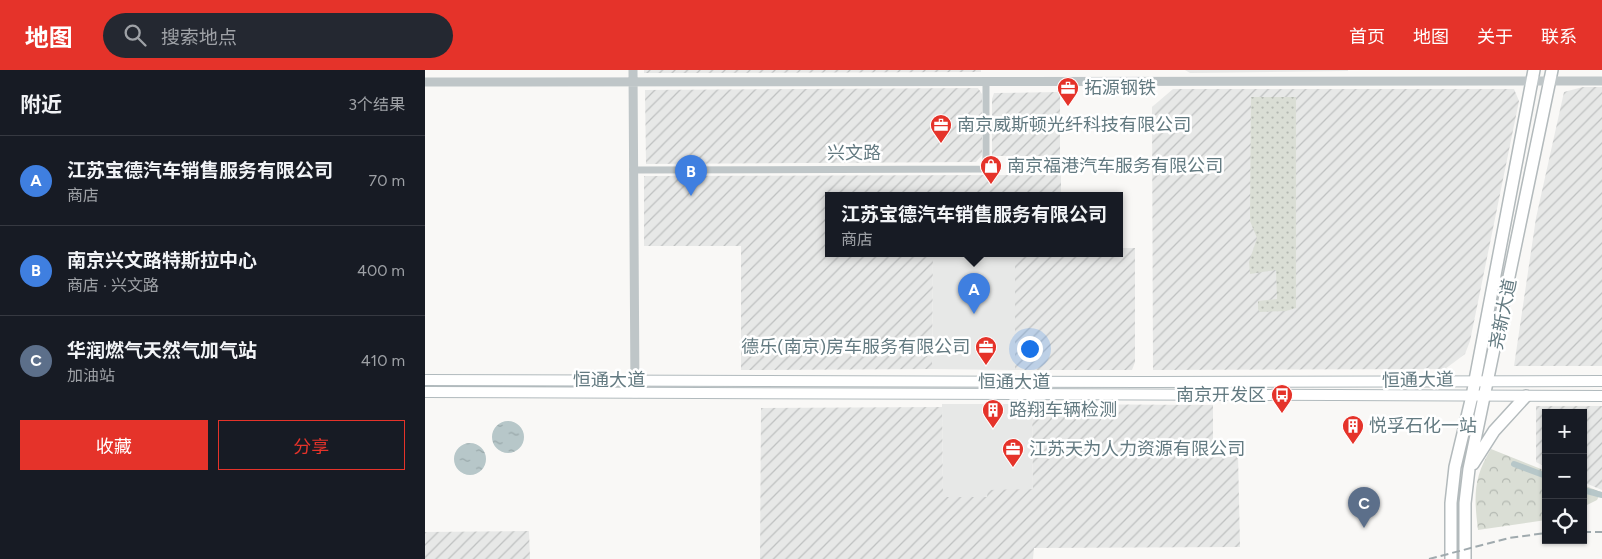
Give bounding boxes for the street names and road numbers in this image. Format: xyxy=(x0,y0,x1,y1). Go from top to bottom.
street label: 兴文路 xyxy=(827,142,881,164)
street label: 尧新大道 xyxy=(1485,276,1521,352)
street label: 恒通大道 xyxy=(1382,368,1454,392)
street label: 恒通大道 xyxy=(573,369,645,391)
street label: 恒通大道 xyxy=(978,371,1050,393)

